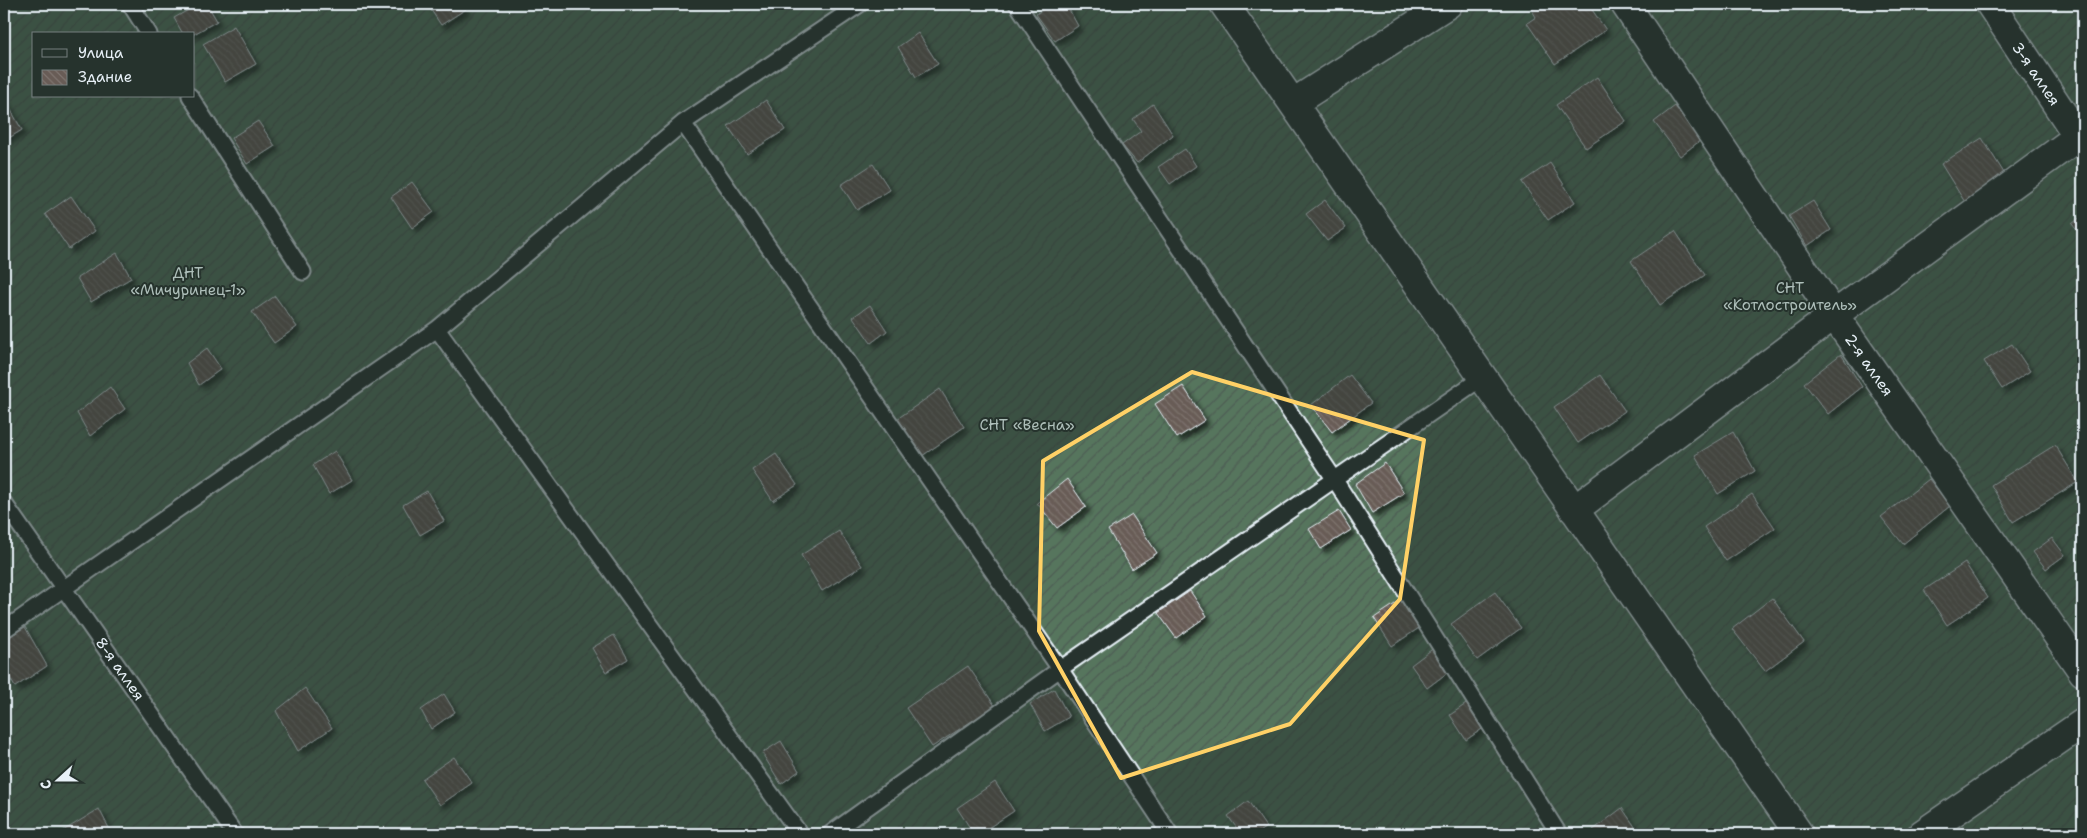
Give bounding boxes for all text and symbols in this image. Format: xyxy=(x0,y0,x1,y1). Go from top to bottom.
legend xyxy=(32,32,195,98)
street label: 3-я аллея xyxy=(2007,38,2065,110)
text: Улица xyxy=(78,43,124,63)
text: Здание xyxy=(78,67,132,87)
park label: ДНТ «Мичуринец-1» xyxy=(130,263,246,300)
park label: СНТ «Котлостроитель» xyxy=(1723,278,1857,315)
street label: 2-я аллея xyxy=(1840,330,1898,400)
park label: СНТ «Весна» xyxy=(979,415,1075,435)
street label: 8-я аллея xyxy=(91,633,149,705)
north arrow xyxy=(32,756,82,806)
text: С xyxy=(36,777,56,792)

